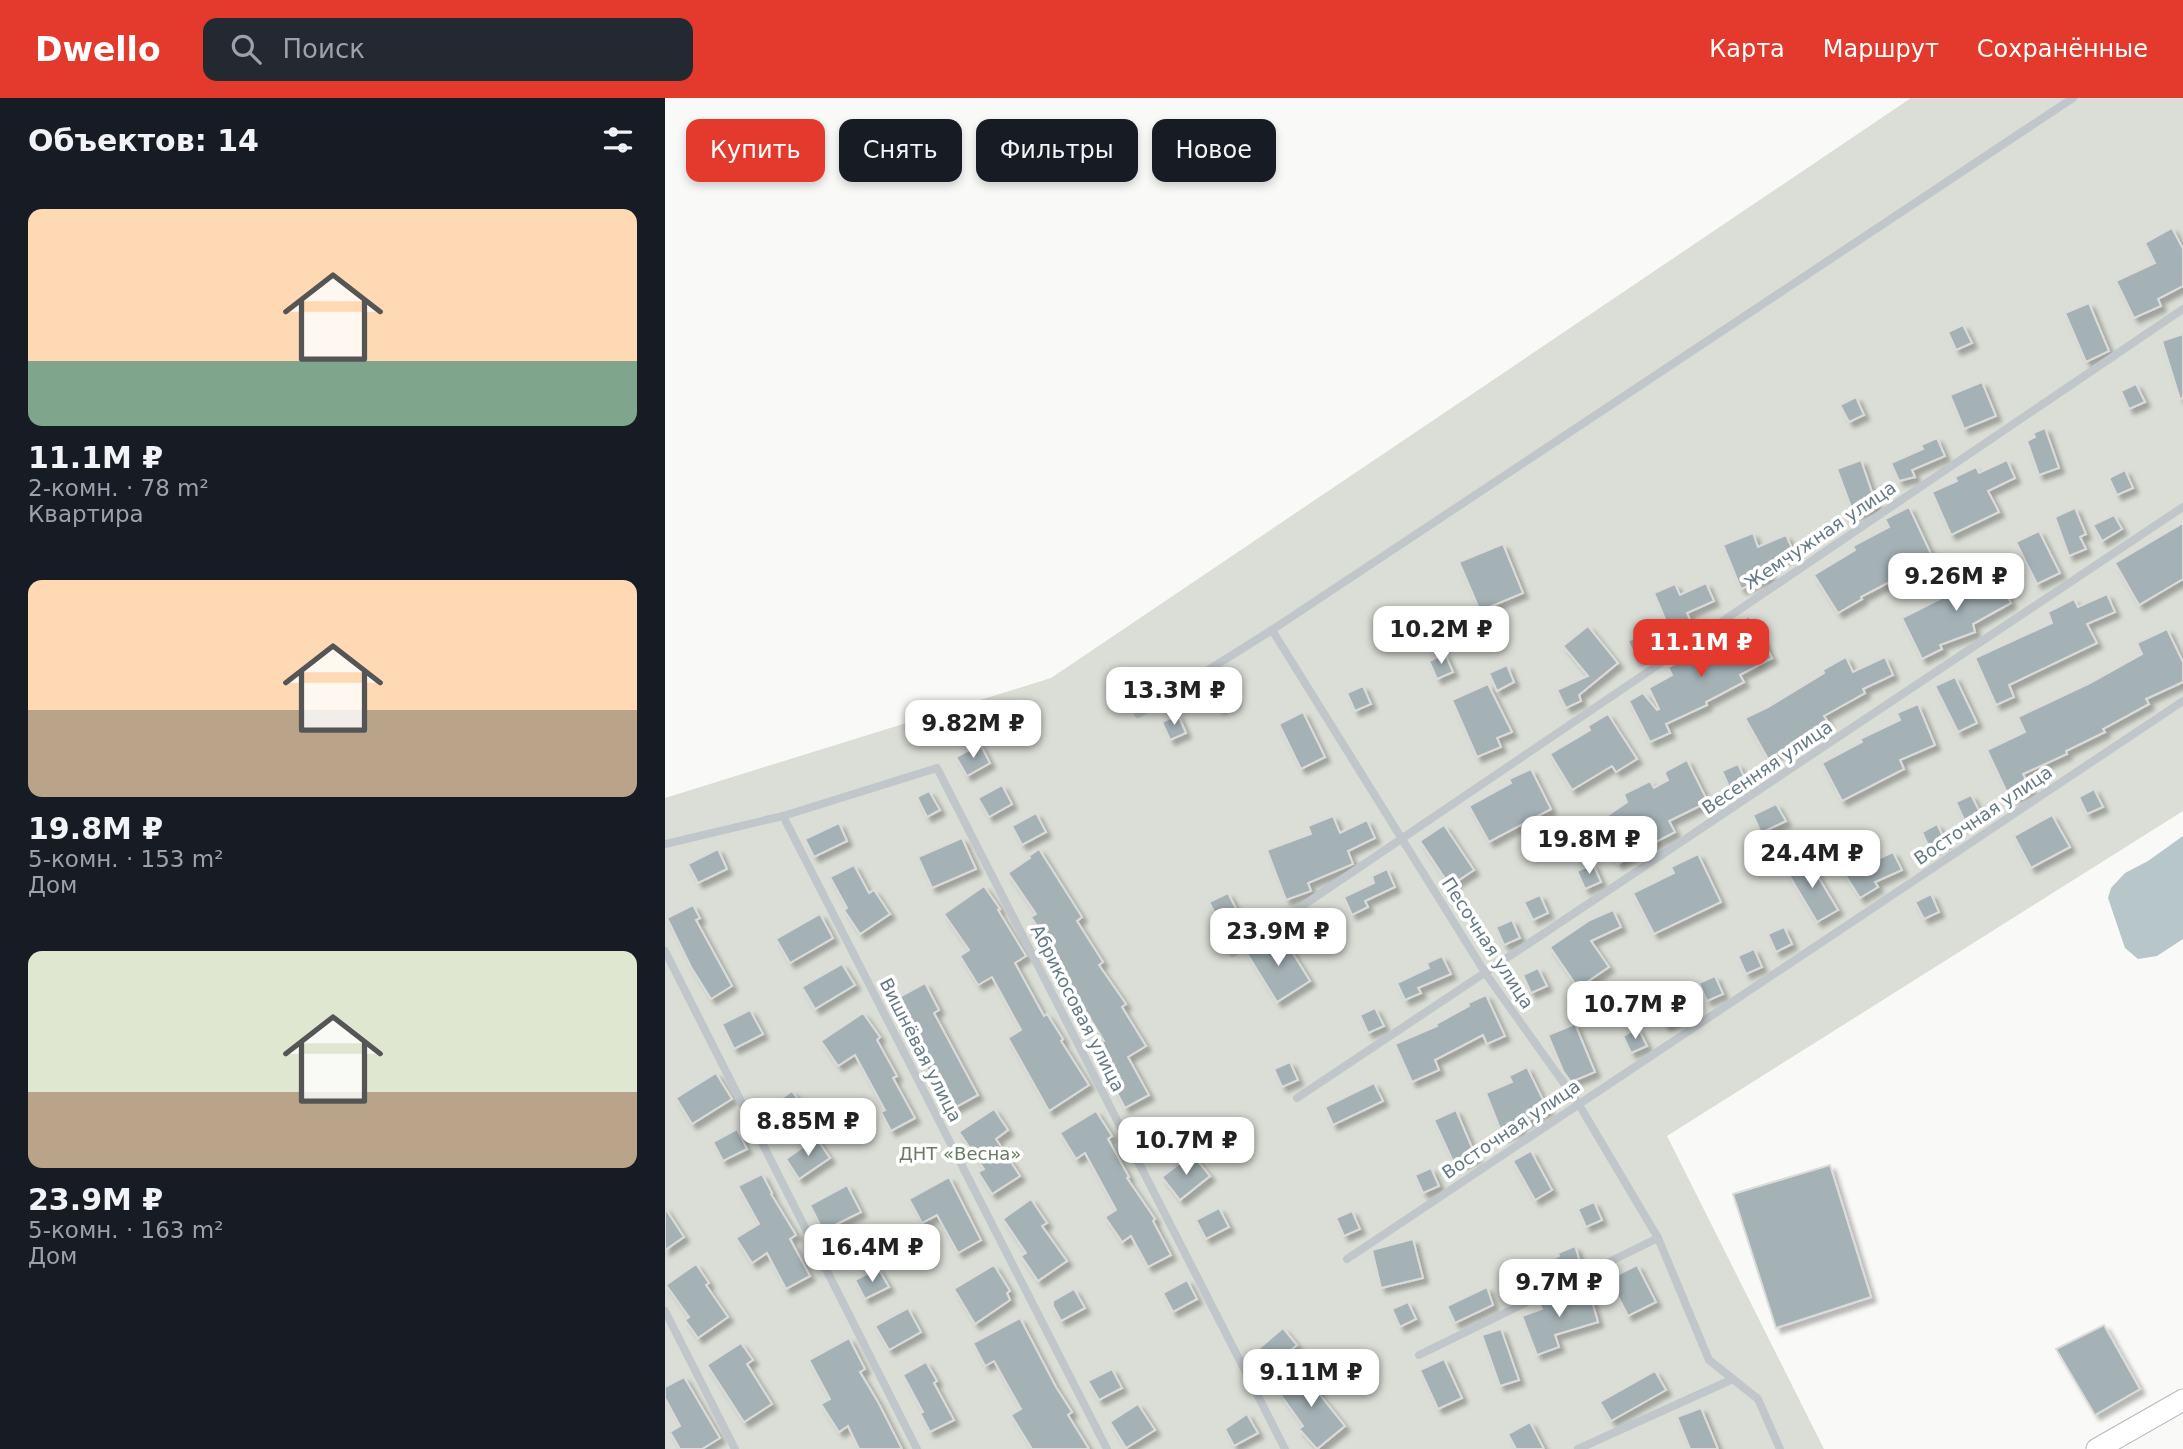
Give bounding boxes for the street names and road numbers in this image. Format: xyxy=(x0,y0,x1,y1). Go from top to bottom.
street label: Жемчужная улица xyxy=(1740,477,1900,593)
street label: Весенняя улица xyxy=(1698,716,1836,818)
street label: Восточная улица xyxy=(1910,761,2056,869)
street label: Песочная улица xyxy=(1438,873,1538,1013)
street label: Абрикосовая улица xyxy=(1027,921,1129,1095)
street label: Вишнёвая улица xyxy=(876,975,966,1125)
street label: Восточная улица xyxy=(1438,1075,1584,1183)

